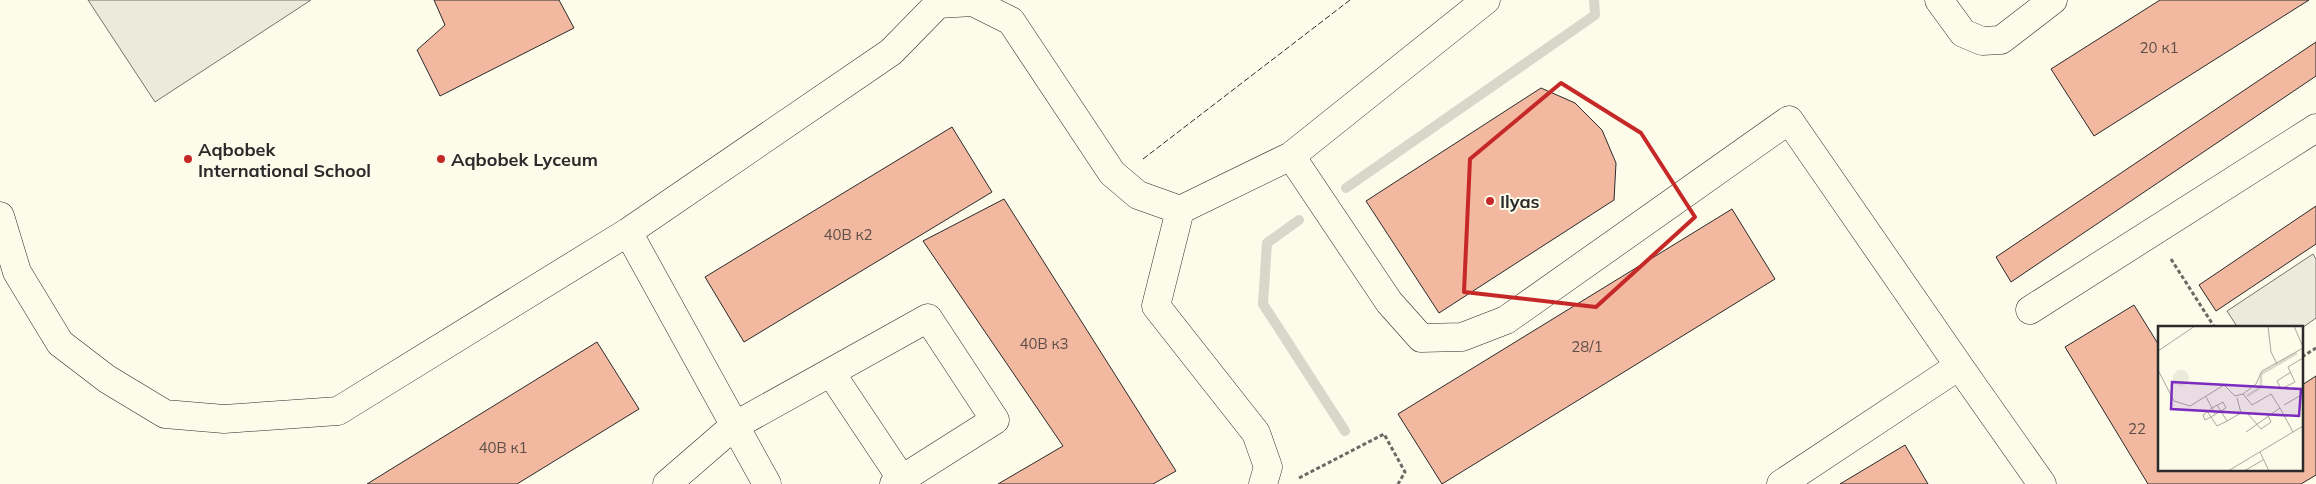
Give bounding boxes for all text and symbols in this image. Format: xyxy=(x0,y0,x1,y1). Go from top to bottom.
house number: 20 к1 xyxy=(2140,38,2179,57)
place label: Aqbobek International School xyxy=(198,138,371,182)
place label: Aqbobek Lyceum xyxy=(451,148,598,171)
marker: Aqbobek International School xyxy=(182,153,194,165)
marker: Aqbobek Lyceum xyxy=(435,153,447,165)
place label: Ilyas xyxy=(1500,190,1540,213)
marker: Ilyas xyxy=(1484,195,1496,207)
house number: 40В к2 xyxy=(823,225,873,244)
inset map xyxy=(2158,326,2304,472)
house number: 40В к3 xyxy=(1019,334,1069,353)
house number: 28/1 xyxy=(1571,337,1603,356)
house number: 22 xyxy=(2128,419,2146,438)
house number: 40В к1 xyxy=(478,438,528,457)

